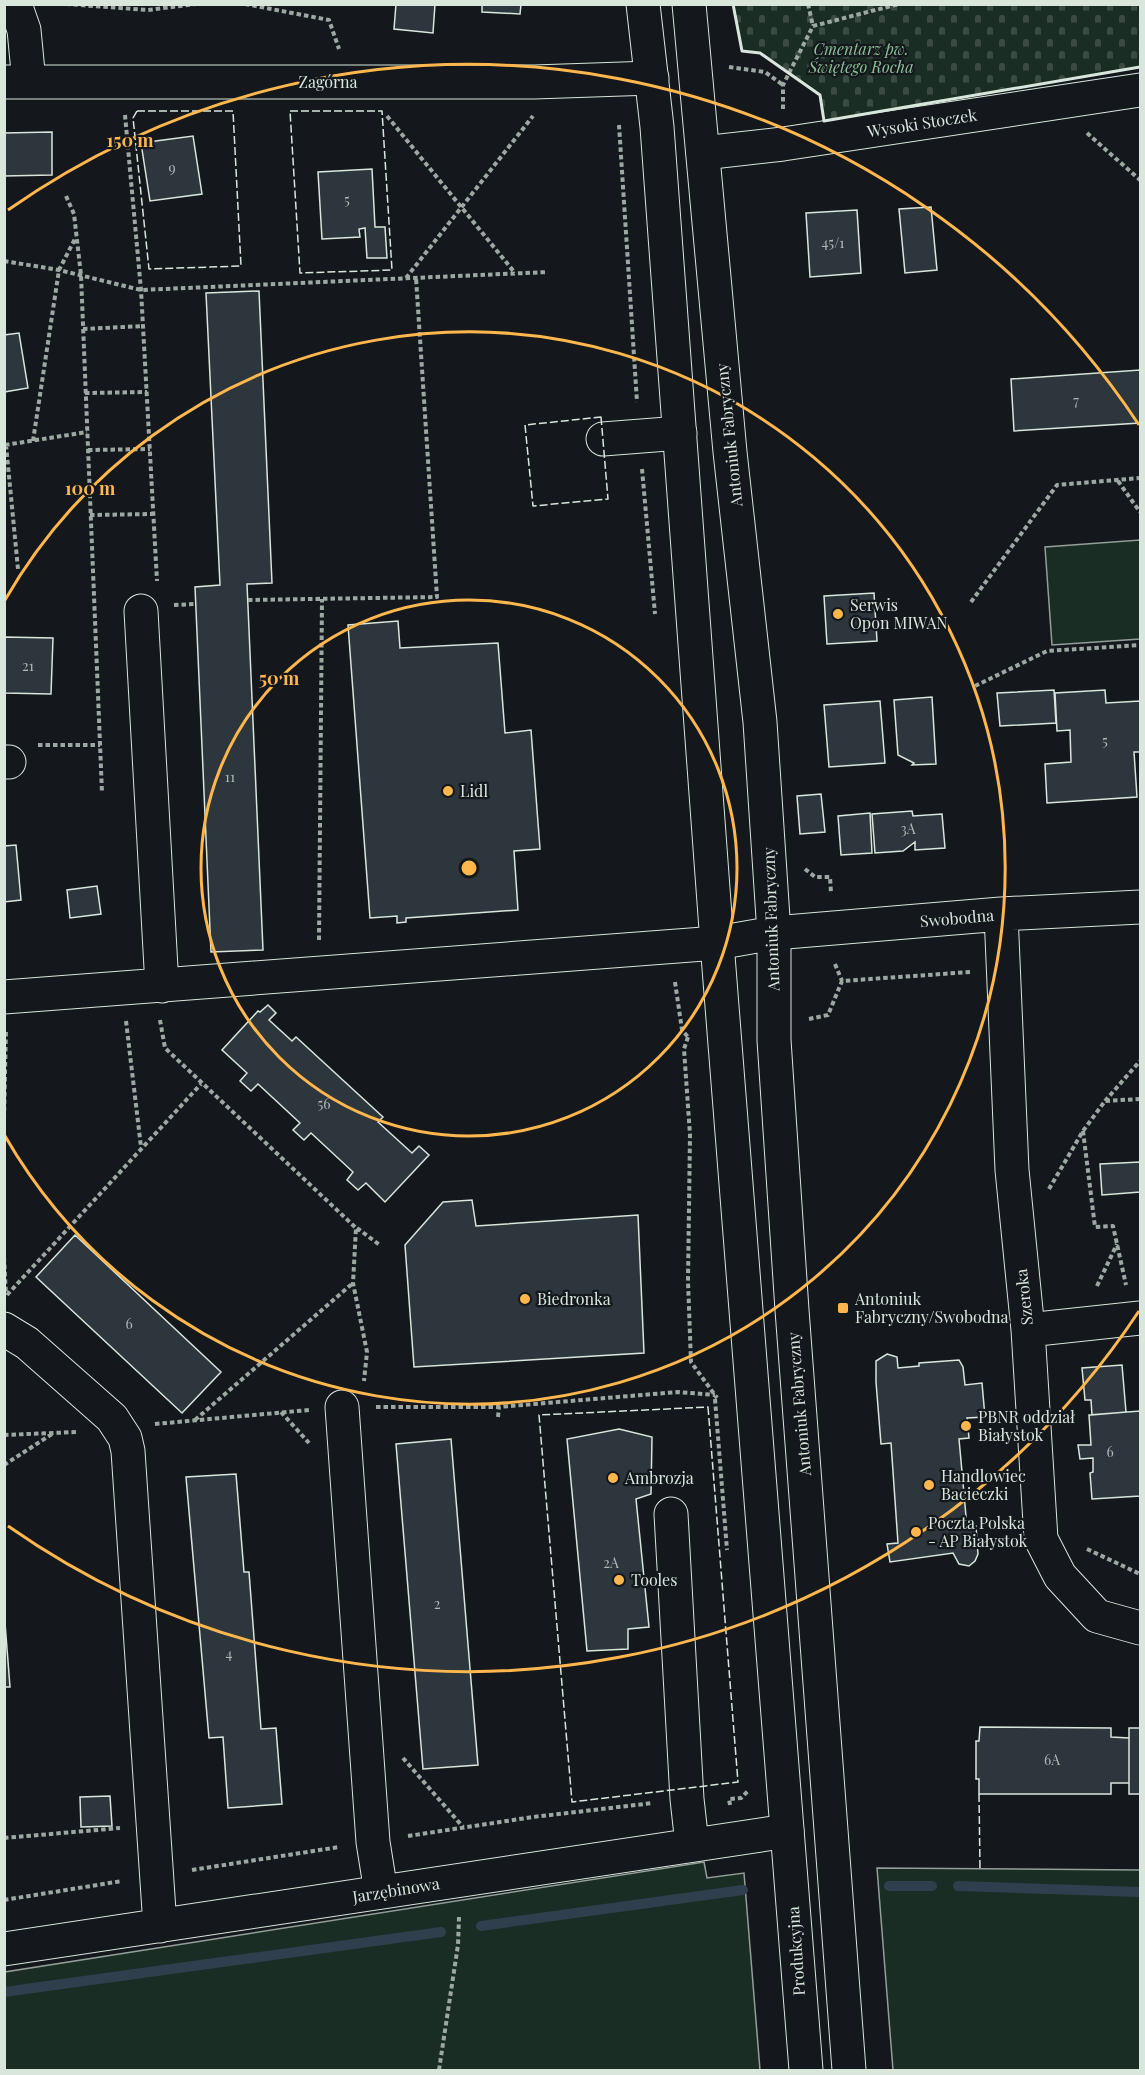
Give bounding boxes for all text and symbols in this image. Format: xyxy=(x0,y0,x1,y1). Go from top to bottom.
park label: Cmentarz pw. Świętego Rocha xyxy=(807,38,914,77)
street label: Zagórna xyxy=(298,71,358,92)
street label: Wysoki Stoczek xyxy=(865,103,978,142)
text: 150 m xyxy=(106,128,154,152)
house number: 9 xyxy=(168,158,176,177)
house number: 5 xyxy=(344,190,350,209)
house number: 45/1 xyxy=(821,233,845,252)
street label: Antoniuk Fabryczny xyxy=(711,362,747,509)
house number: 7 xyxy=(1073,391,1079,410)
text: 100 m xyxy=(65,476,116,500)
place label: Serwis Opon MIWAN xyxy=(850,594,947,633)
marker: Serwis Opon MIWAN xyxy=(831,607,845,621)
house number: 21 xyxy=(22,656,34,675)
text: 50 m xyxy=(259,666,300,690)
house number: 5 xyxy=(1102,731,1108,750)
house number: 11 xyxy=(225,767,235,786)
place label: Lidl xyxy=(460,780,488,801)
marker: Lidl xyxy=(441,784,455,798)
house number: 3A xyxy=(900,819,916,838)
street label: Antoniuk Fabryczny xyxy=(757,847,784,992)
centre of rings xyxy=(459,858,479,878)
street label: Swobodna xyxy=(919,904,995,931)
house number: 56 xyxy=(317,1094,331,1113)
street label: Szeroka xyxy=(1010,1268,1037,1326)
place label: Biedronka xyxy=(537,1288,611,1309)
place label: Antoniuk Fabryczny/Swobodna xyxy=(854,1288,1009,1327)
marker: Biedronka xyxy=(518,1292,532,1306)
marker: Antoniuk Fabryczny/Swobodna xyxy=(836,1301,850,1315)
house number: 6 xyxy=(125,1314,133,1333)
street label: Antoniuk Fabryczny xyxy=(782,1331,815,1478)
place label: PBNR oddział Białystok xyxy=(978,1406,1075,1445)
marker: PBNR oddział Białystok xyxy=(959,1419,973,1433)
house number: 6 xyxy=(1106,1442,1114,1461)
place label: Handlowiec Bacieczki xyxy=(941,1465,1026,1504)
place label: Ambrozja xyxy=(624,1467,694,1488)
marker: Ambrozja xyxy=(606,1471,620,1485)
marker: Handlowiec Bacieczki xyxy=(922,1478,936,1492)
place label: Poczta Polska - AP Białystok xyxy=(928,1512,1028,1551)
marker: Poczta Polska - AP Białystok xyxy=(909,1525,923,1539)
house number: 2A xyxy=(603,1553,619,1572)
place label: Tooles xyxy=(631,1569,677,1590)
marker: Tooles xyxy=(612,1573,626,1587)
house number: 2 xyxy=(434,1594,441,1613)
house number: 4 xyxy=(226,1644,233,1663)
house number: 6A xyxy=(1044,1750,1060,1769)
street label: Jarzębinowa xyxy=(350,1872,441,1907)
street label: Produkcyjna xyxy=(782,1906,809,1996)

